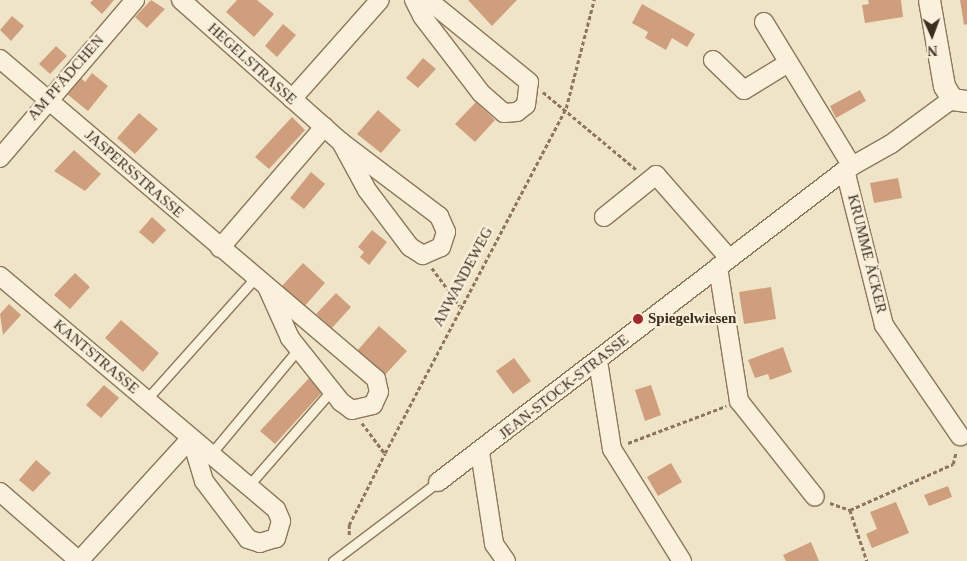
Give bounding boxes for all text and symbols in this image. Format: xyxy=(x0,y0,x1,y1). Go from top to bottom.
north arrow xyxy=(907,10,957,60)
street label: HEGELSTRASSE xyxy=(204,19,300,109)
street label: AM PFÄDCHEN xyxy=(24,32,108,124)
text: N xyxy=(927,43,938,58)
street label: JASPERSSTRASSE xyxy=(81,126,187,222)
street label: KRUMME ÄCKER xyxy=(843,193,891,315)
street label: ANWANDEWEG xyxy=(429,224,497,330)
place label: Spiegelwiesen xyxy=(648,310,736,328)
marker: Spiegelwiesen xyxy=(632,313,644,325)
street label: KANTSTRASSE xyxy=(50,316,142,398)
street label: JEAN-STOCK-STRASSE xyxy=(496,331,632,443)

